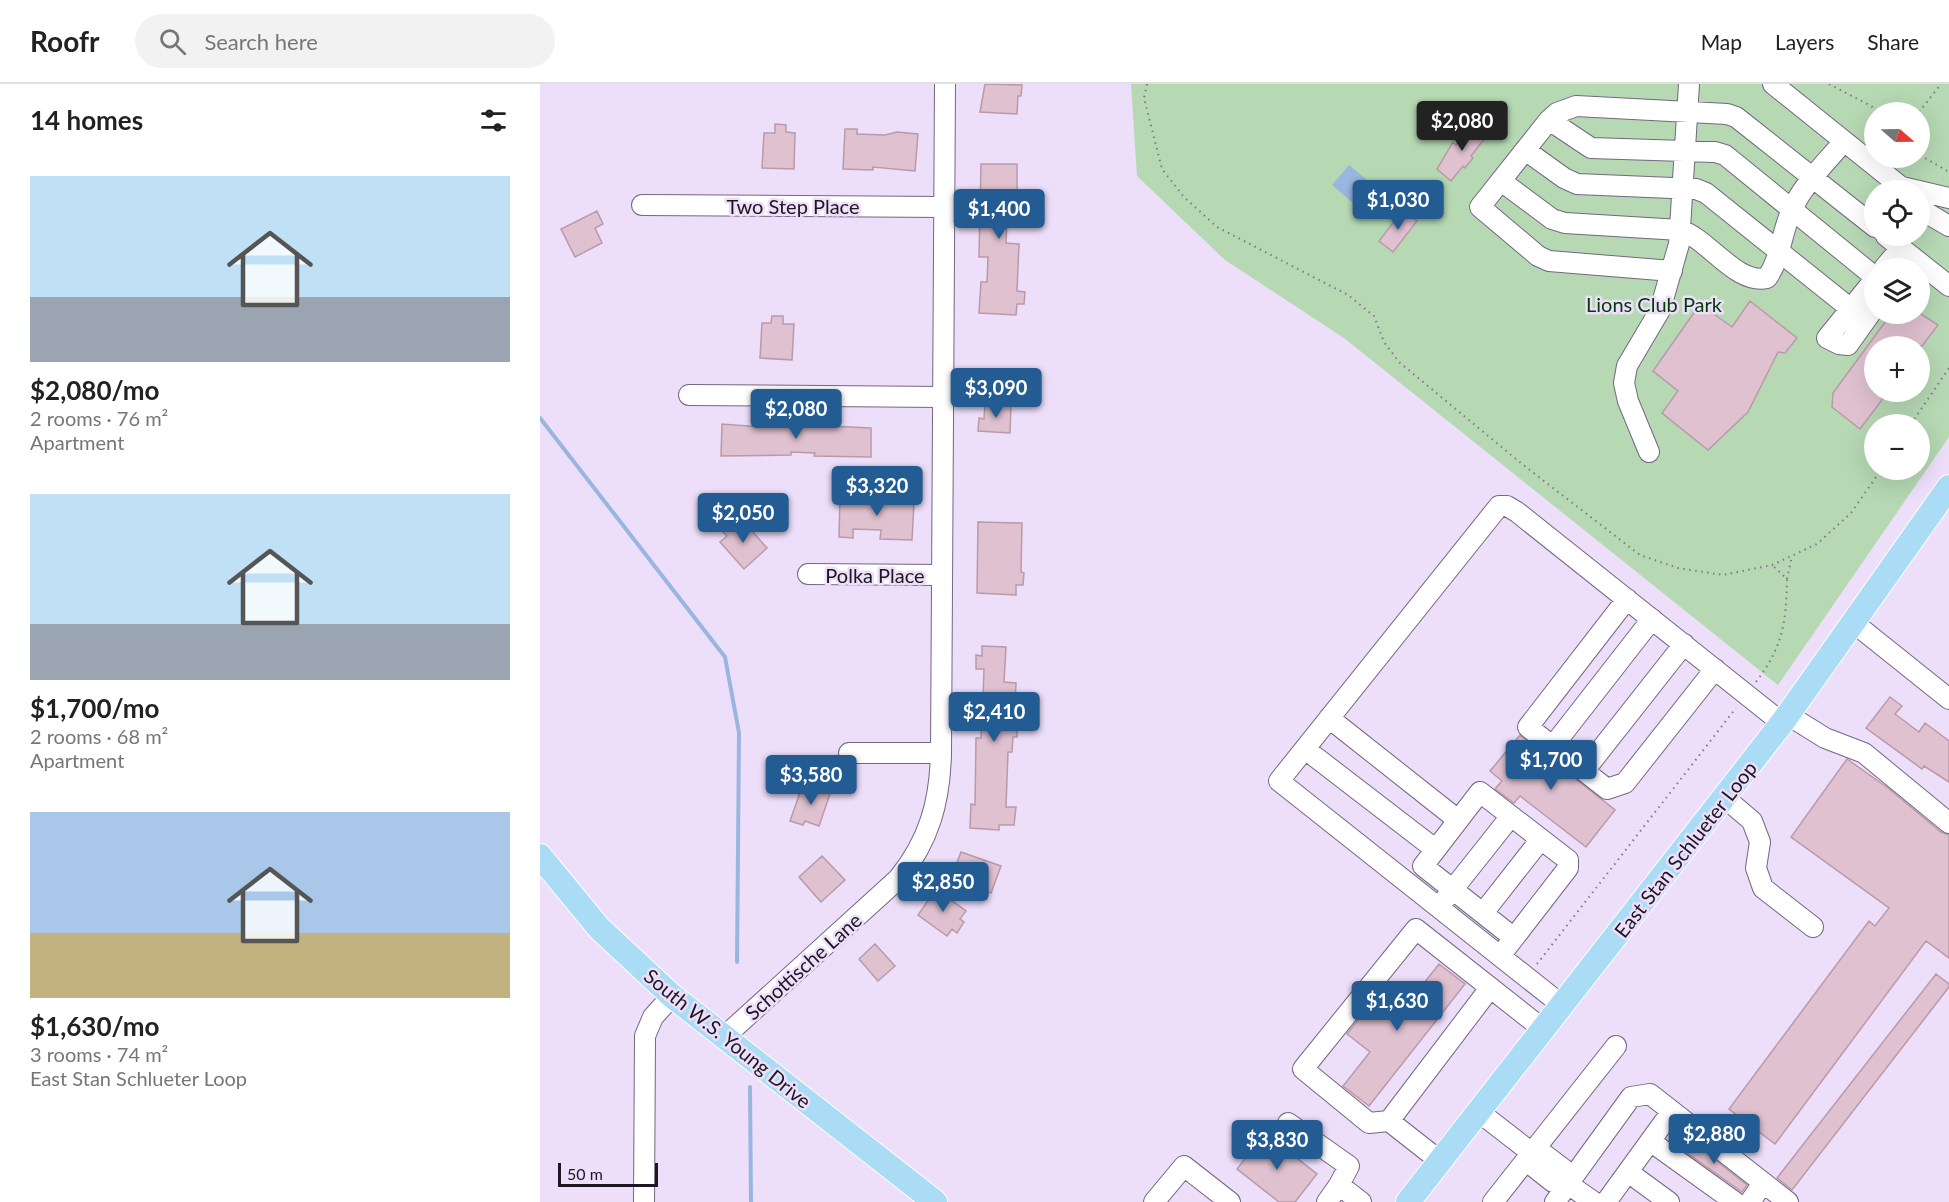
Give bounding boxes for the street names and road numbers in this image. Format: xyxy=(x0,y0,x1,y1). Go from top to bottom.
street label: Two Step Place xyxy=(726,194,860,218)
street label: Polka Place xyxy=(825,563,925,587)
street label: East Stan Schlueter Loop xyxy=(1609,756,1761,942)
street label: Schottische Lane xyxy=(740,907,866,1025)
street label: South W.S. Young Drive xyxy=(640,963,816,1113)

